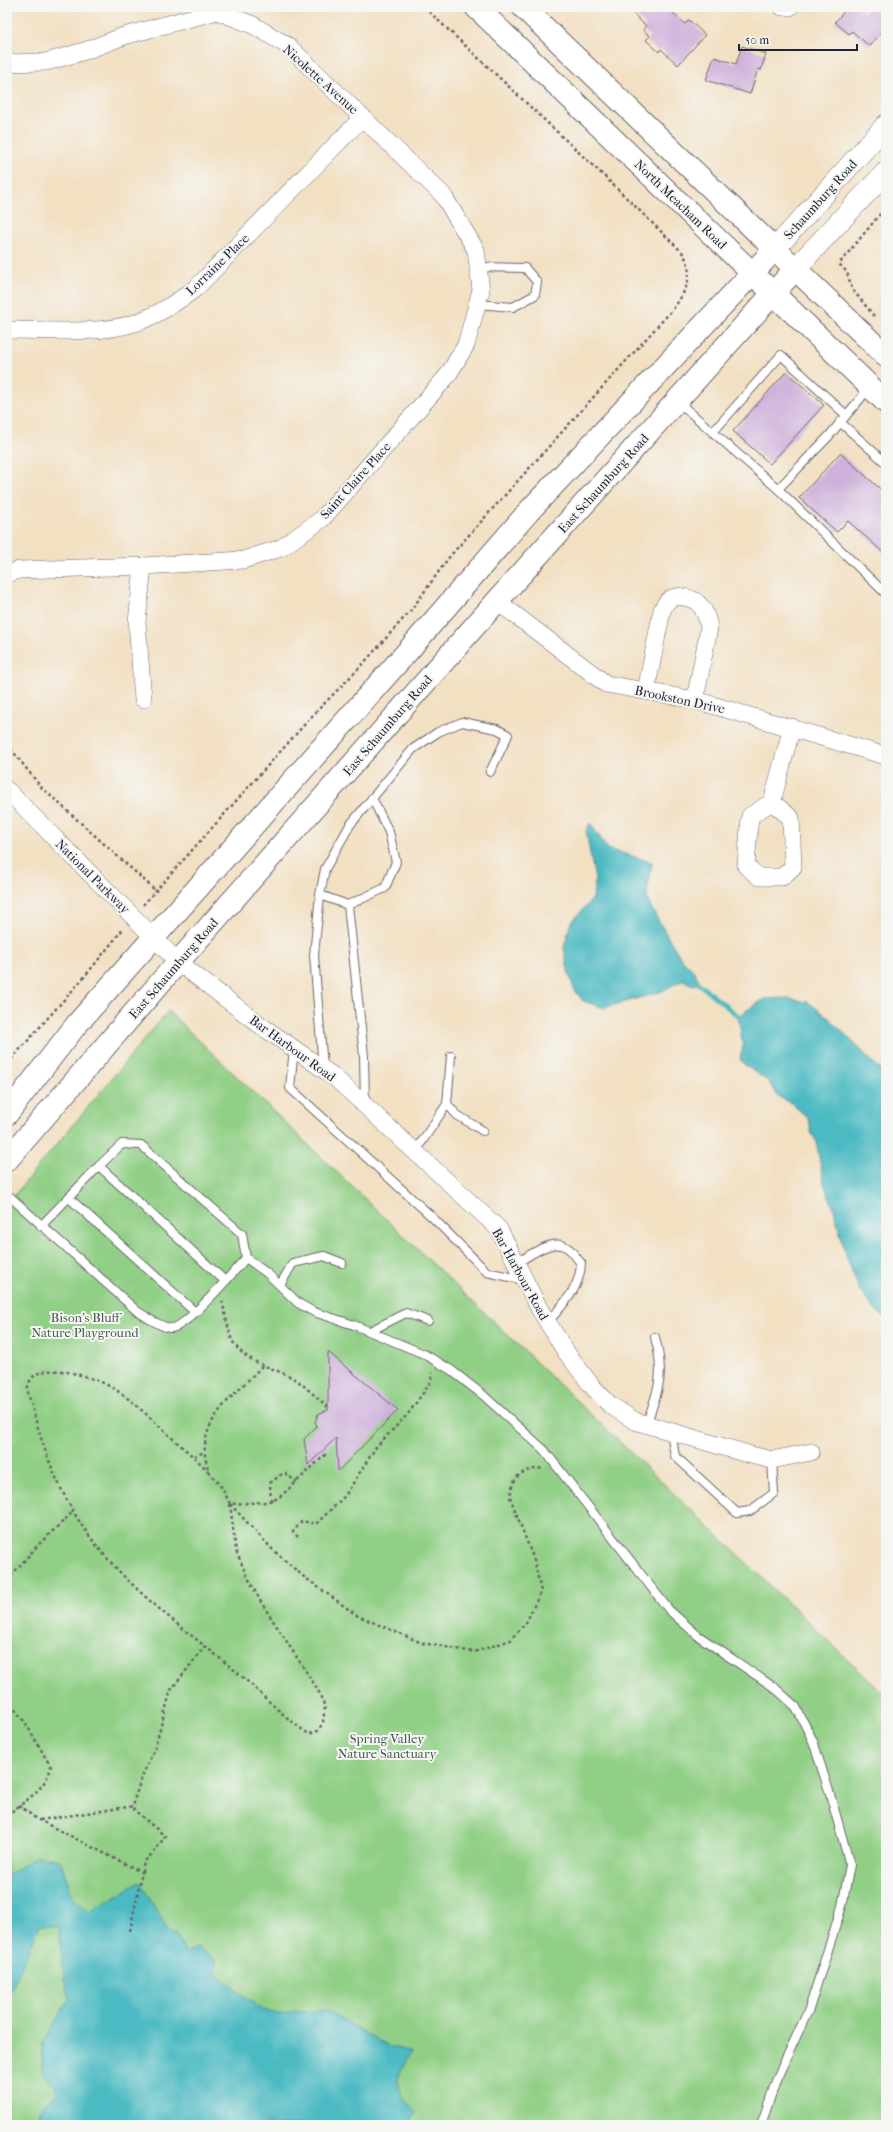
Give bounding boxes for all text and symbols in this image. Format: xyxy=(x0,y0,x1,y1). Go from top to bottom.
scale bar xyxy=(739,26,857,52)
text: 50 m xyxy=(745,33,769,47)
street label: Nicolette Avenue xyxy=(280,42,362,117)
street label: Schaumburg Road xyxy=(781,156,861,242)
street label: North Meacham Road xyxy=(632,157,730,253)
street label: Lorraine Place xyxy=(183,230,252,298)
street label: East Schaumburg Road xyxy=(555,430,652,536)
street label: Saint Claire Place xyxy=(317,439,394,522)
street label: East Schaumburg Road xyxy=(340,671,436,779)
street label: Brookston Drive xyxy=(633,683,727,716)
street label: National Parkway xyxy=(53,836,134,917)
street label: East Schaumburg Road xyxy=(126,914,222,1022)
street label: Bar Harbour Road xyxy=(247,1012,339,1085)
street label: Bar Harbour Road xyxy=(489,1226,552,1324)
park label: Bison's Bluff Nature Playground xyxy=(31,1310,139,1340)
park label: Spring Valley Nature Sanctuary xyxy=(338,1731,437,1761)

